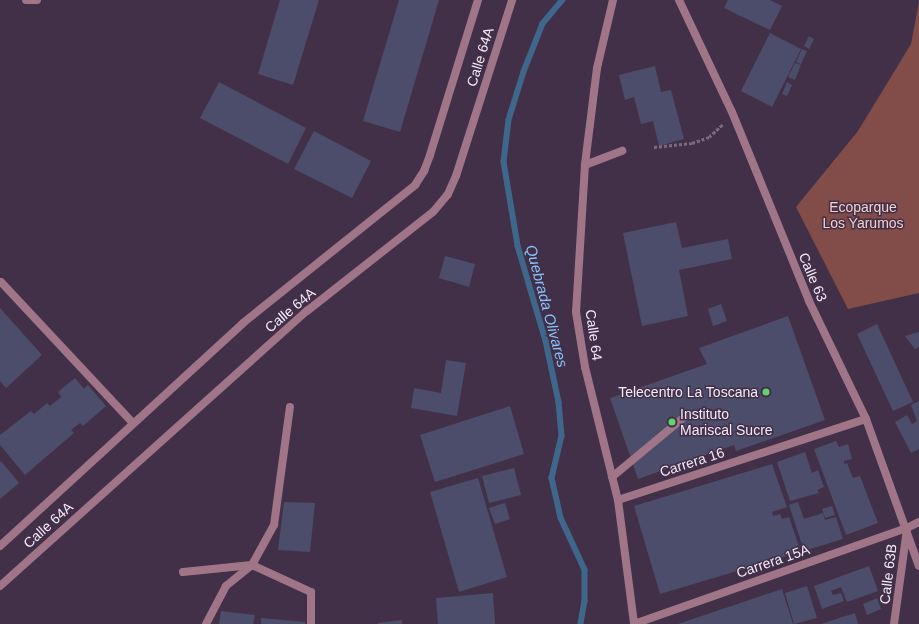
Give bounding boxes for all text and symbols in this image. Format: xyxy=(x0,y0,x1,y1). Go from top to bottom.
street label: Calle 64A xyxy=(463,26,497,88)
park label: Ecoparque Los Yarumos xyxy=(822,199,904,232)
water label: Quebrada Olivares xyxy=(522,243,572,369)
street label: Calle 63 xyxy=(795,250,831,304)
street label: Calle 64A xyxy=(261,284,319,336)
street label: Calle 64 xyxy=(582,308,606,362)
place label: Telecentro La Toscana xyxy=(618,384,758,400)
marker: Telecentro La Toscana xyxy=(761,387,771,397)
place label: Instituto Mariscal Sucre xyxy=(680,406,773,438)
marker: Instituto Mariscal Sucre xyxy=(667,417,677,427)
street label: Carrera 16 xyxy=(658,444,726,480)
street label: Calle 64A xyxy=(20,498,76,552)
street label: Carrera 15A xyxy=(734,541,812,581)
street label: Calle 63B xyxy=(876,543,900,605)

